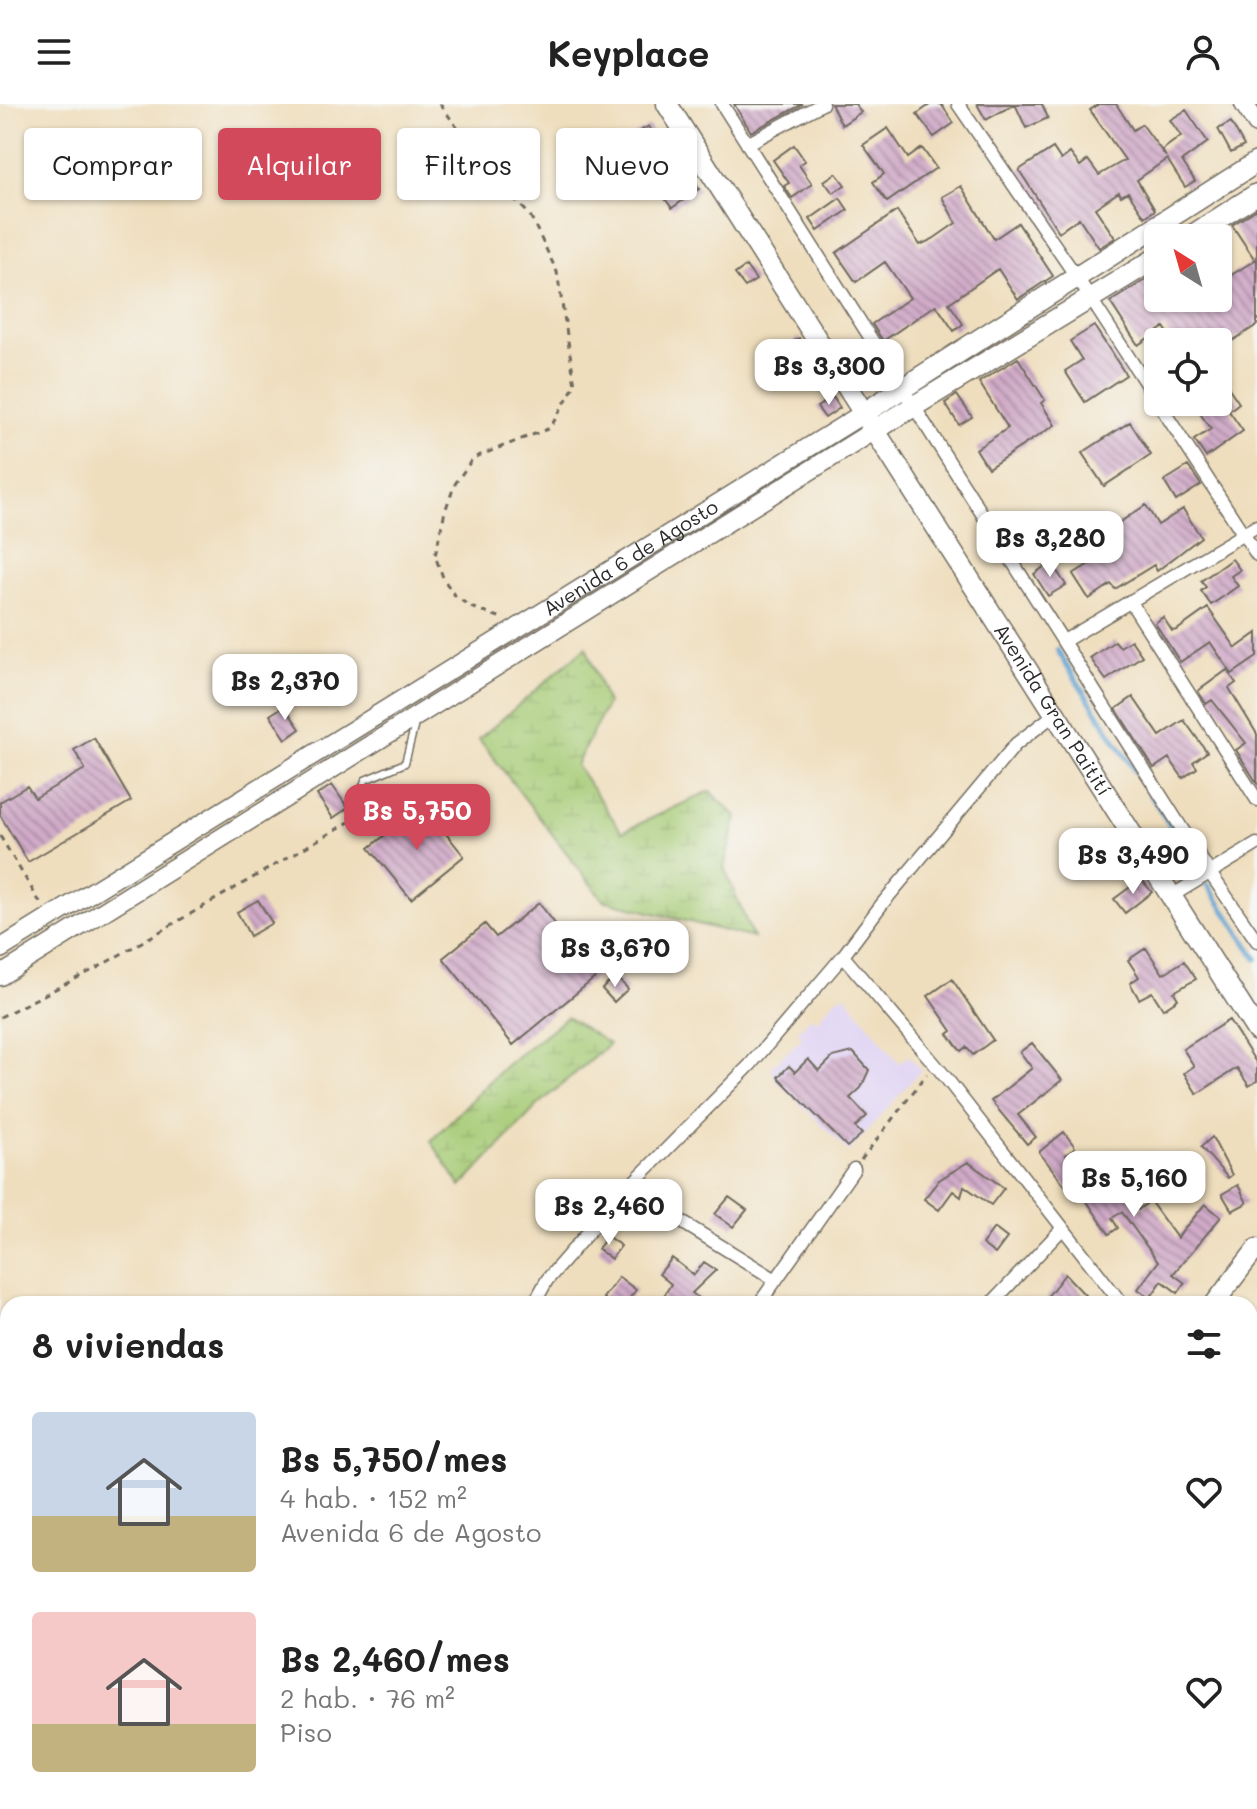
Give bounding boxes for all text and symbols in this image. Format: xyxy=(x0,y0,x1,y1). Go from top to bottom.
text: Keyplace xyxy=(547,29,710,76)
icon: menu xyxy=(32,30,76,74)
icon: person xyxy=(1181,30,1225,74)
chip: Comprar xyxy=(24,128,202,200)
chip: Alquilar xyxy=(218,128,381,200)
chip: Filtros xyxy=(397,128,540,200)
chip: Nuevo xyxy=(556,128,697,200)
north arrow xyxy=(1144,224,1232,312)
map controls xyxy=(1144,224,1232,416)
button: locate xyxy=(1144,328,1232,416)
pin: Bs 3,300 xyxy=(746,339,912,407)
text: Bs 3,300 xyxy=(773,348,885,382)
street label: Avenida 6 de Agosto xyxy=(538,493,723,621)
pin: Bs 3,280 xyxy=(967,511,1133,579)
text: Bs 3,280 xyxy=(995,520,1105,554)
street label: Avenida Gran Paitití xyxy=(989,618,1118,800)
pin: Bs 2,370 xyxy=(202,654,368,722)
text: Bs 2,370 xyxy=(230,663,340,697)
pin: Bs 5,750 xyxy=(334,784,500,852)
text: Bs 5,750 xyxy=(362,793,472,827)
pin: Bs 3,490 xyxy=(1050,828,1216,896)
text: Bs 3,490 xyxy=(1077,837,1189,871)
pin: Bs 3,670 xyxy=(532,921,698,989)
text: Bs 3,670 xyxy=(560,930,670,964)
pin: Bs 5,160 xyxy=(1051,1151,1217,1219)
text: Bs 5,160 xyxy=(1080,1160,1188,1194)
pin: Bs 2,460 xyxy=(526,1179,692,1247)
text: Bs 2,460 xyxy=(553,1188,665,1222)
text: 8 viviendas xyxy=(32,1322,224,1367)
icon: filters xyxy=(1182,1322,1226,1366)
text: Bs 5,750/mes xyxy=(280,1436,508,1481)
icon: home xyxy=(96,1444,192,1540)
icon: heart xyxy=(1182,1470,1226,1514)
text: 4 hab. · 152 m² xyxy=(280,1481,467,1515)
text: Avenida 6 de Agosto xyxy=(280,1515,542,1549)
text: Bs 2,460/mes xyxy=(280,1636,510,1681)
icon: home xyxy=(96,1644,192,1740)
icon: heart xyxy=(1182,1670,1226,1714)
text: 2 hab. · 76 m² xyxy=(280,1681,455,1715)
text: Piso xyxy=(280,1715,332,1749)

